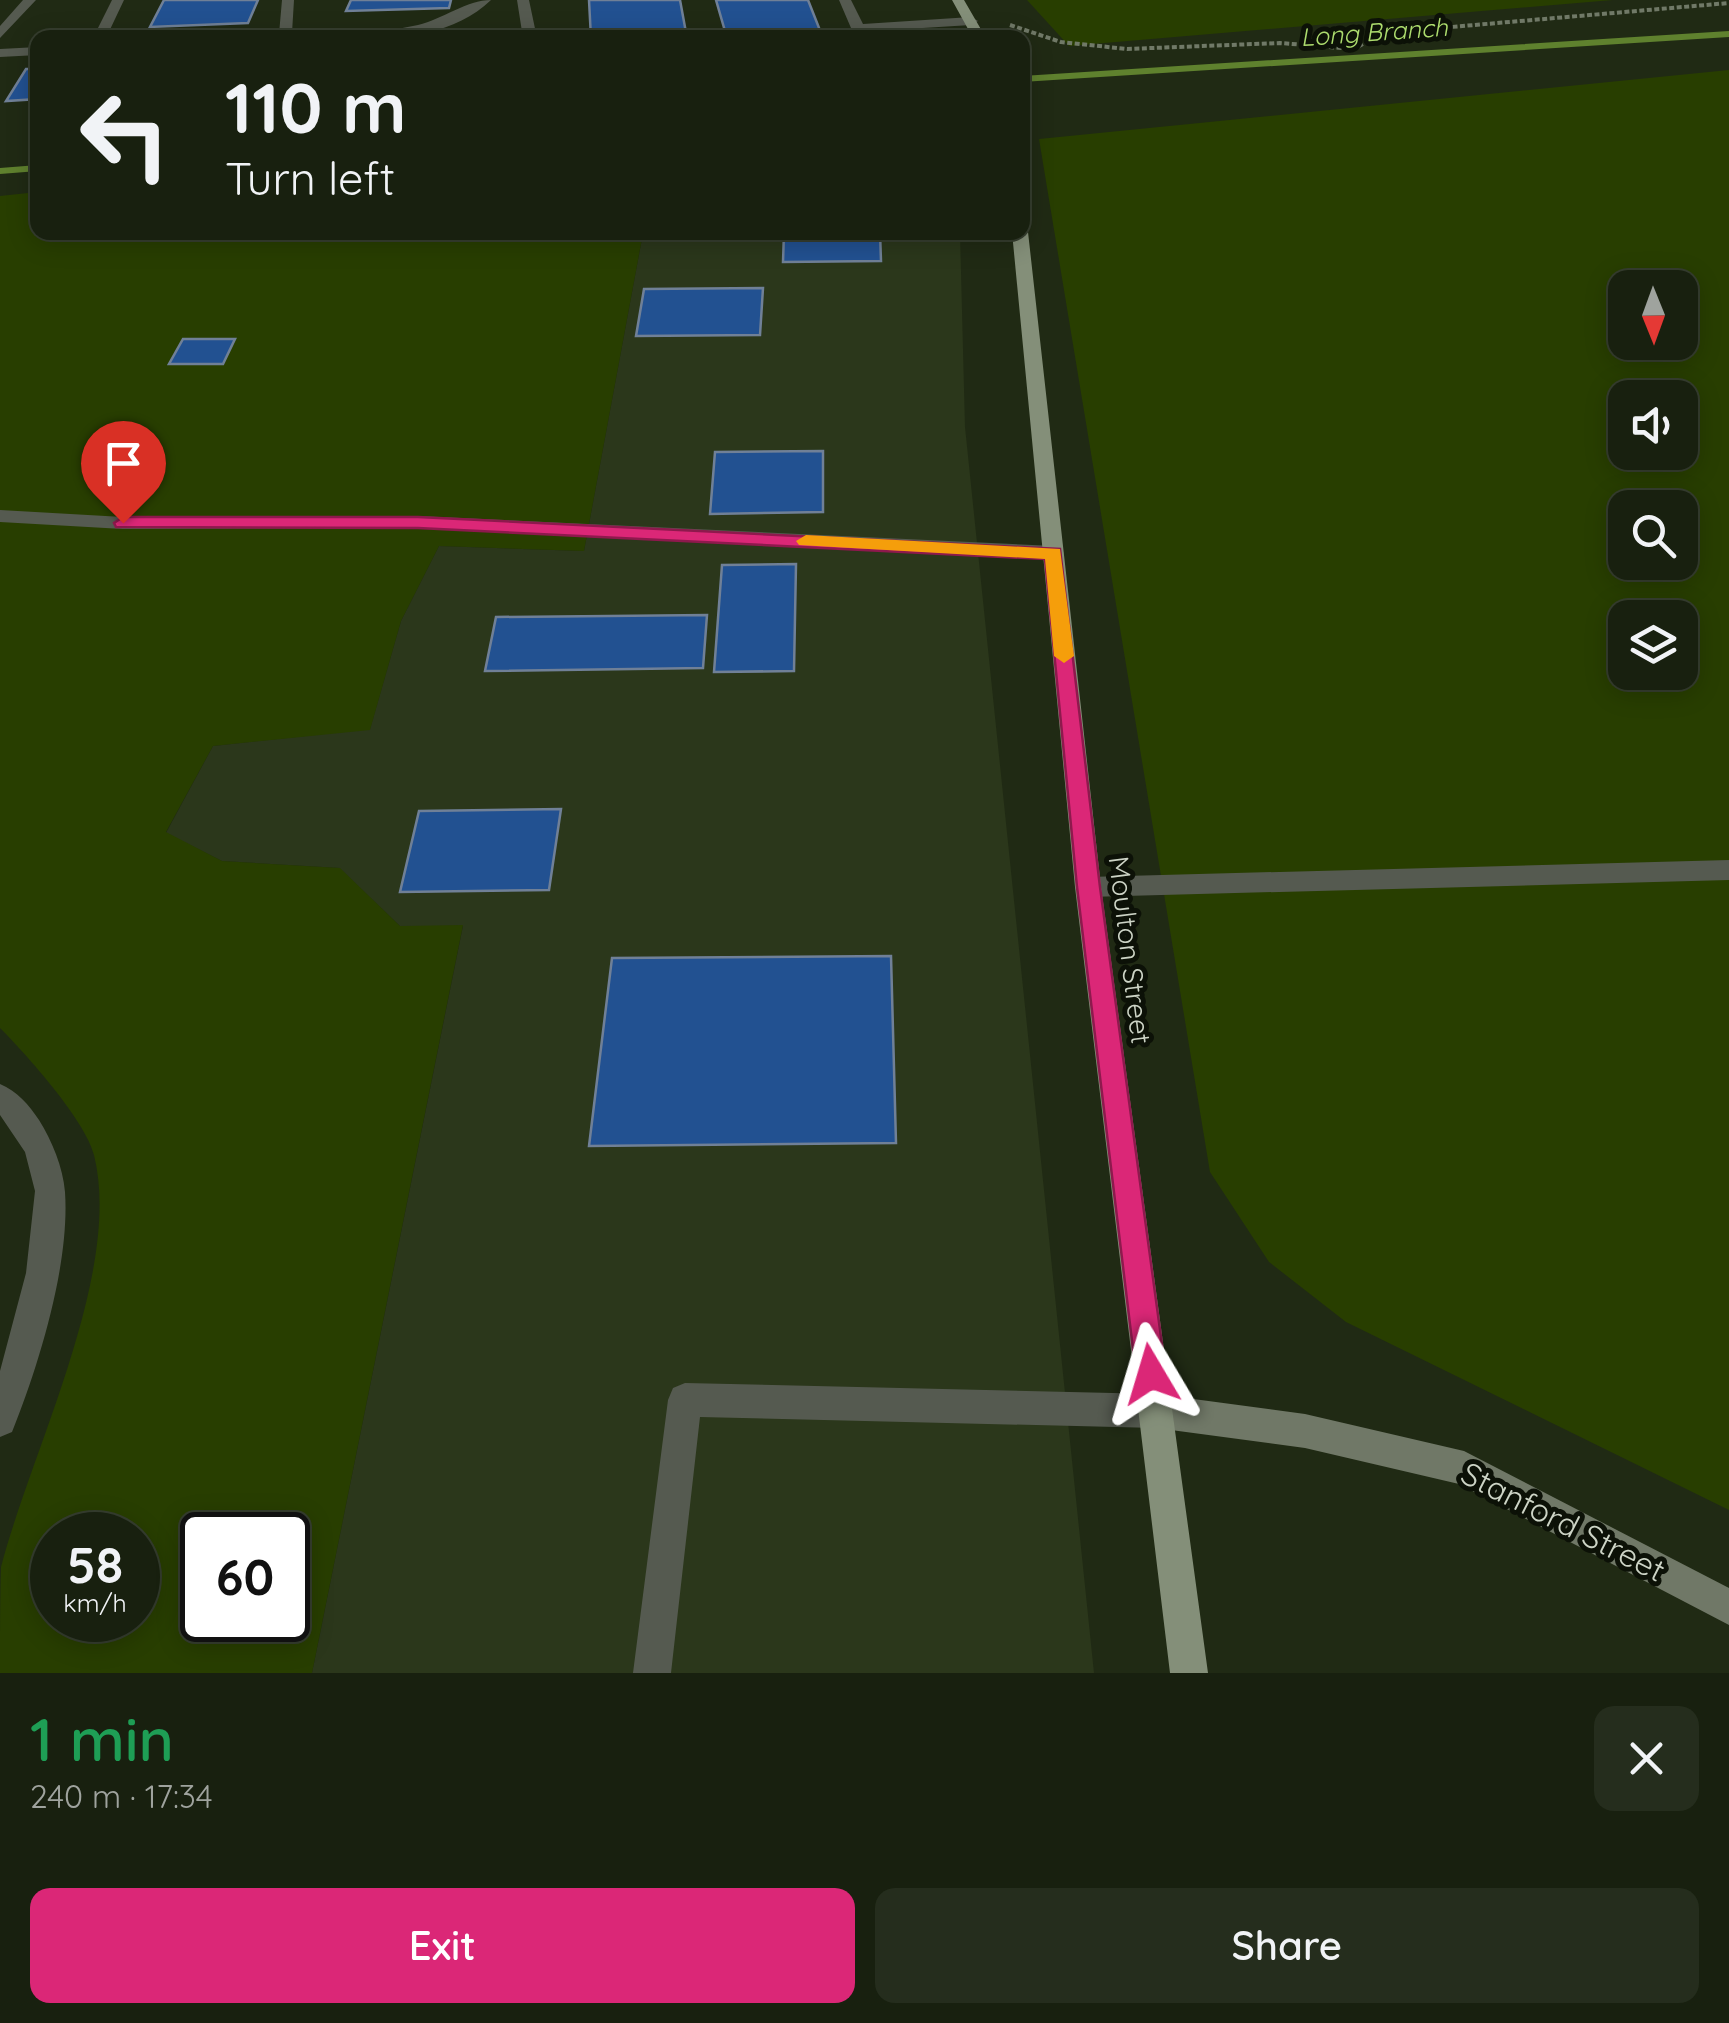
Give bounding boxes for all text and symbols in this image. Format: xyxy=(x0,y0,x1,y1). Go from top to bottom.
water label: Long Branch xyxy=(1299,11,1449,52)
text: 110 m xyxy=(225,63,407,151)
icon: left xyxy=(60,70,190,200)
text: Turn left xyxy=(225,150,395,206)
north arrow xyxy=(1608,270,1698,360)
map controls xyxy=(1608,270,1698,690)
button: sound xyxy=(1608,380,1698,470)
pin xyxy=(81,421,166,524)
icon: arrive xyxy=(96,436,151,491)
button: search xyxy=(1608,490,1698,580)
button: layers xyxy=(1608,600,1698,690)
street label: Moulton Street xyxy=(1102,854,1159,1046)
position arrow xyxy=(1099,1322,1203,1426)
street label: Stanford Street xyxy=(1455,1453,1672,1590)
speed limit sign: 60 xyxy=(180,1512,310,1642)
text: 58 xyxy=(67,1533,123,1596)
text: km/h xyxy=(63,1587,127,1618)
text: 1 min xyxy=(30,1701,174,1776)
button: close xyxy=(1594,1706,1699,1811)
text: 240 m · 17:34 xyxy=(30,1776,213,1816)
button: Exit xyxy=(30,1888,855,2003)
button: Share xyxy=(875,1888,1699,2003)

